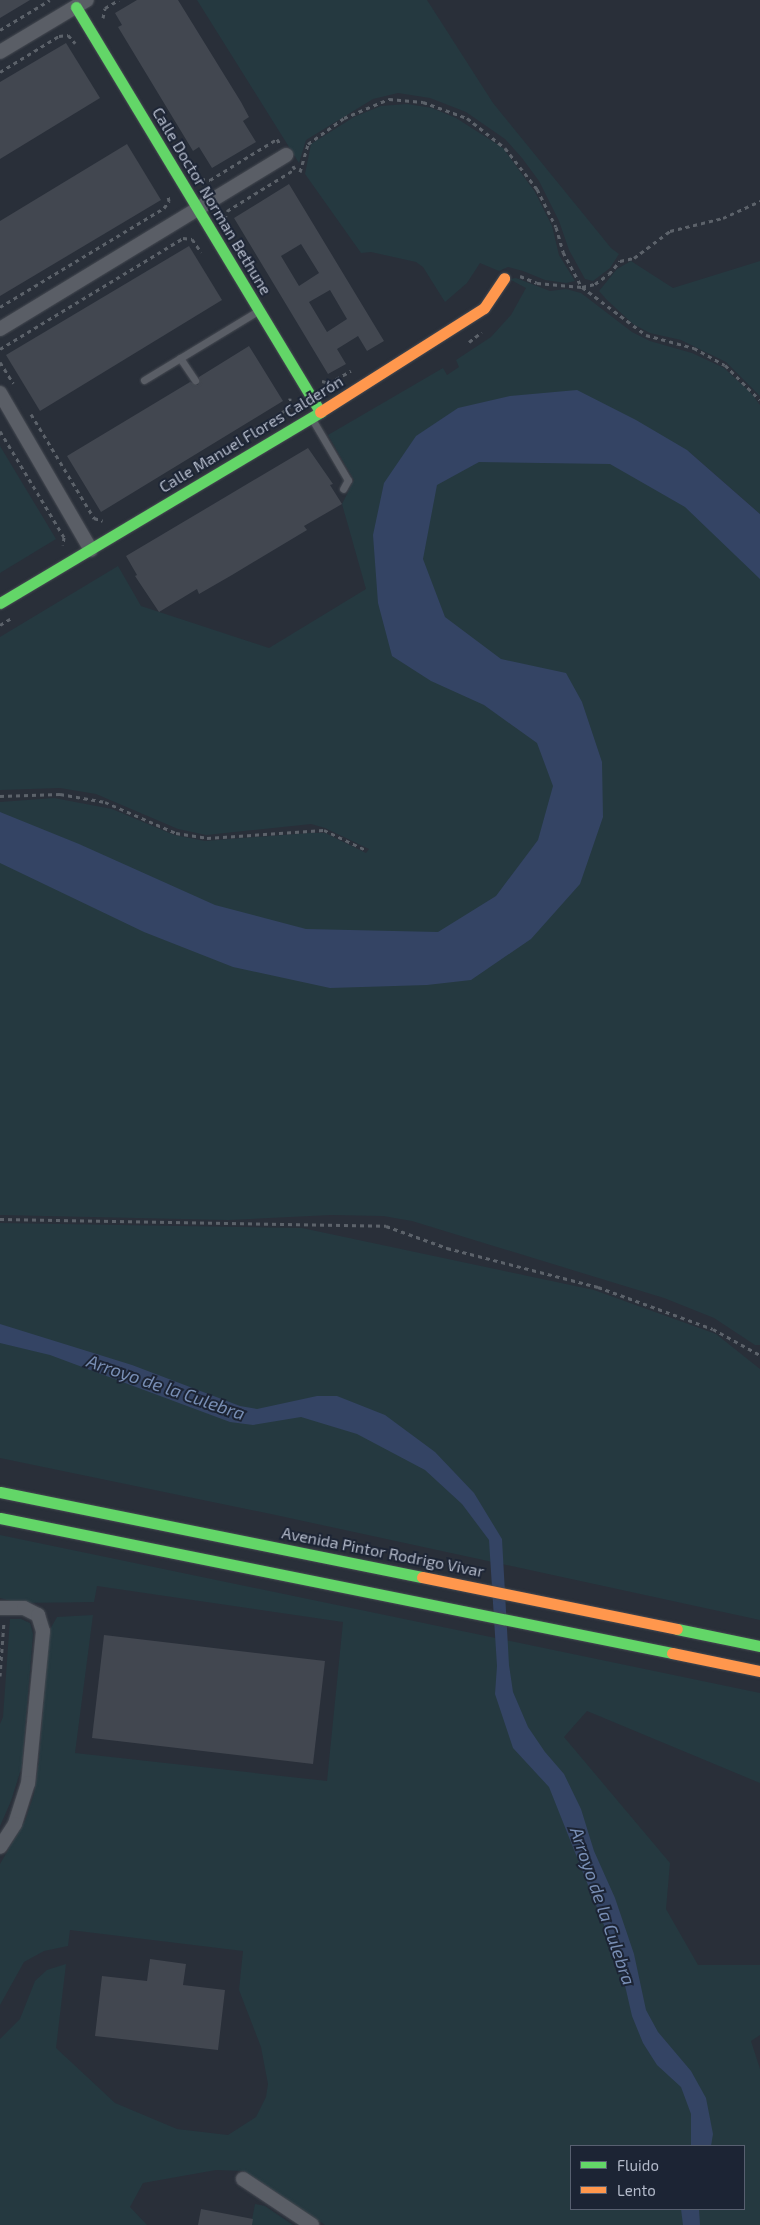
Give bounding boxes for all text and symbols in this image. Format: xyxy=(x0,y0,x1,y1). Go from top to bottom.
street label: Calle Doctor Norman Bethune xyxy=(148,104,276,298)
street label: Calle Manuel Flores Calderón xyxy=(155,371,347,497)
water label: Arroyo de la Culebra xyxy=(84,1350,248,1424)
street label: Avenida Pintor Rodrigo Vivar xyxy=(280,1523,486,1581)
water label: Arroyo de la Culebra xyxy=(566,1824,640,1988)
legend xyxy=(570,2145,745,2210)
text: Fluido xyxy=(617,2156,659,2174)
text: Lento xyxy=(617,2181,656,2199)

